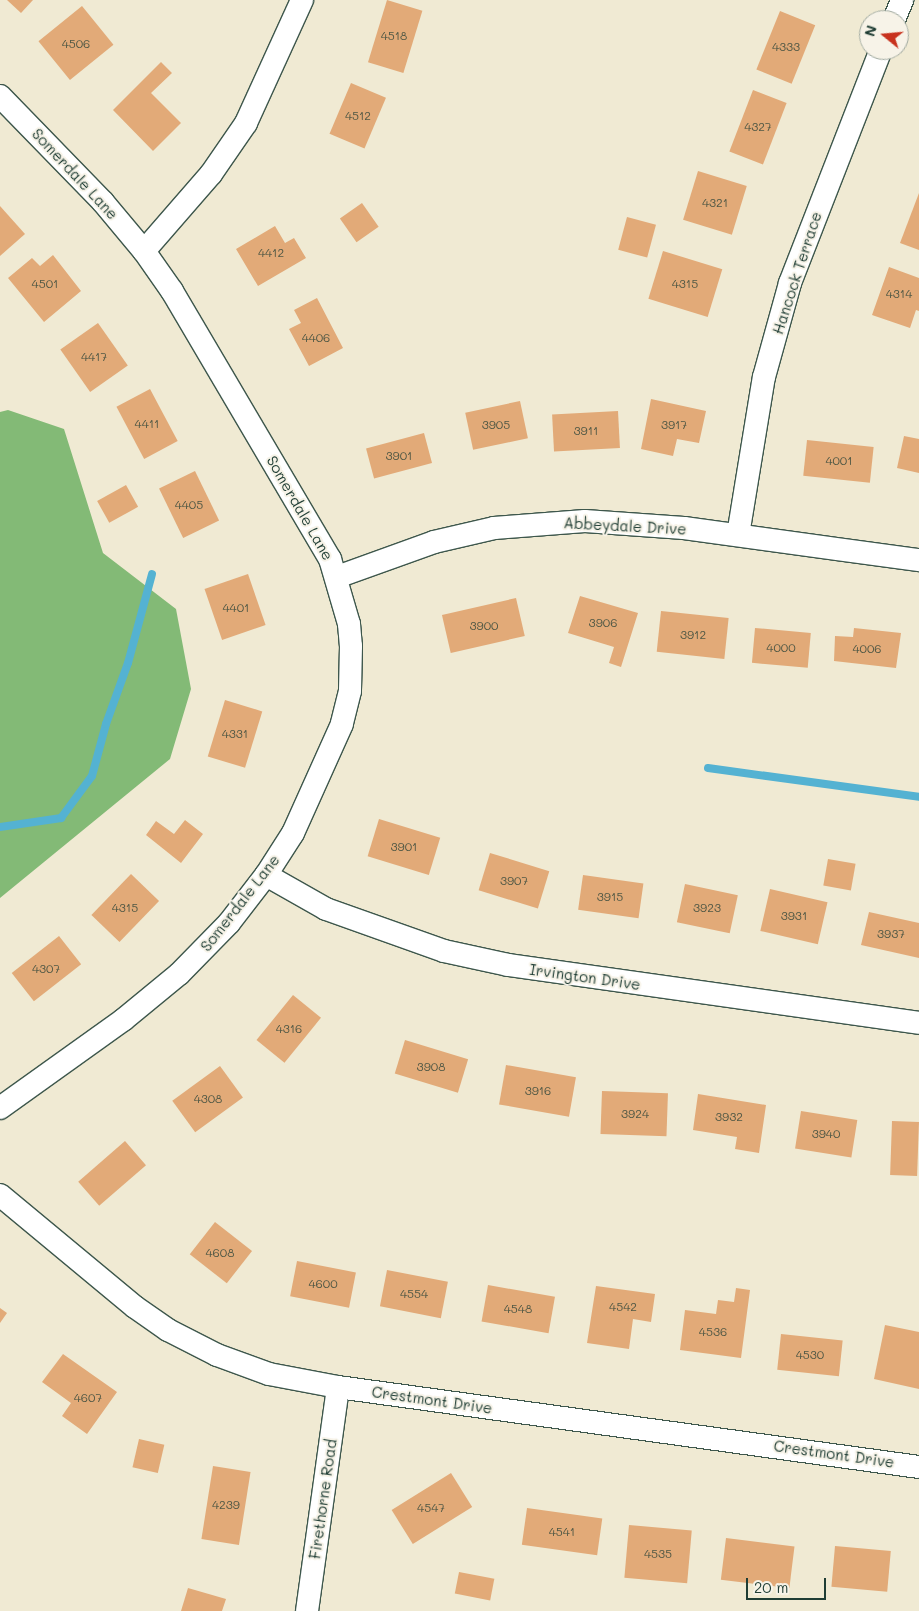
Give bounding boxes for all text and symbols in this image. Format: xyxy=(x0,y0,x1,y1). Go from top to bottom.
north arrow xyxy=(859,10,909,60)
text: N xyxy=(859,23,881,39)
house number: 4518 xyxy=(381,29,407,43)
house number: 4506 xyxy=(62,37,90,51)
house number: 4333 xyxy=(772,40,800,54)
house number: 4512 xyxy=(345,109,371,123)
house number: 4327 xyxy=(744,120,772,134)
street label: Somerdale Lane xyxy=(28,125,122,223)
house number: 4321 xyxy=(702,196,728,210)
street label: Hancock Terrace xyxy=(769,209,825,337)
house number: 4412 xyxy=(258,246,284,260)
house number: 4501 xyxy=(32,277,58,291)
house number: 4315 xyxy=(672,277,698,291)
house number: 4314 xyxy=(886,287,912,301)
house number: 4406 xyxy=(302,331,330,345)
house number: 4417 xyxy=(81,350,107,364)
house number: 4411 xyxy=(135,417,159,431)
house number: 3905 xyxy=(482,418,510,432)
house number: 3917 xyxy=(661,418,687,432)
house number: 3911 xyxy=(574,424,598,438)
house number: 3901 xyxy=(386,449,412,463)
street label: Somerdale Lane xyxy=(263,453,337,563)
house number: 4001 xyxy=(825,454,853,468)
house number: 4405 xyxy=(175,498,203,512)
street label: Abbeydale Drive xyxy=(563,514,687,538)
house number: 4401 xyxy=(223,601,249,615)
house number: 3906 xyxy=(589,616,617,630)
house number: 3900 xyxy=(470,619,498,633)
house number: 3912 xyxy=(680,628,706,642)
house number: 4000 xyxy=(766,641,796,655)
house number: 4006 xyxy=(852,642,882,656)
house number: 4331 xyxy=(222,727,248,741)
house number: 3901 xyxy=(391,840,417,854)
street label: Somerdale Lane xyxy=(197,851,283,955)
house number: 3907 xyxy=(500,874,528,888)
house number: 3915 xyxy=(597,890,623,904)
house number: 4315 xyxy=(112,901,138,915)
house number: 3923 xyxy=(693,901,721,915)
house number: 3931 xyxy=(781,909,807,923)
house number: 3937 xyxy=(877,927,905,941)
street label: Irvington Drive xyxy=(528,960,642,994)
house number: 4307 xyxy=(32,962,60,976)
house number: 4316 xyxy=(276,1022,302,1036)
house number: 3908 xyxy=(417,1060,445,1074)
house number: 3916 xyxy=(525,1084,551,1098)
house number: 4308 xyxy=(194,1092,222,1106)
house number: 3924 xyxy=(621,1107,649,1121)
house number: 3932 xyxy=(715,1110,743,1124)
house number: 3940 xyxy=(812,1127,840,1141)
house number: 4608 xyxy=(206,1246,234,1260)
house number: 4600 xyxy=(308,1277,338,1291)
house number: 4554 xyxy=(400,1287,428,1301)
house number: 4542 xyxy=(609,1300,637,1314)
house number: 4548 xyxy=(504,1302,532,1316)
house number: 4536 xyxy=(699,1325,727,1339)
house number: 4530 xyxy=(796,1348,824,1362)
street label: Crestmont Drive xyxy=(371,1383,493,1417)
house number: 4607 xyxy=(74,1391,102,1405)
street label: Crestmont Drive xyxy=(773,1437,895,1471)
street label: Firethorne Road xyxy=(306,1438,340,1560)
house number: 4239 xyxy=(212,1498,240,1512)
house number: 4547 xyxy=(417,1501,445,1515)
house number: 4541 xyxy=(549,1525,575,1539)
house number: 4535 xyxy=(644,1547,672,1561)
scale bar xyxy=(749,1568,829,1600)
text: 20 m xyxy=(754,1577,788,1597)

